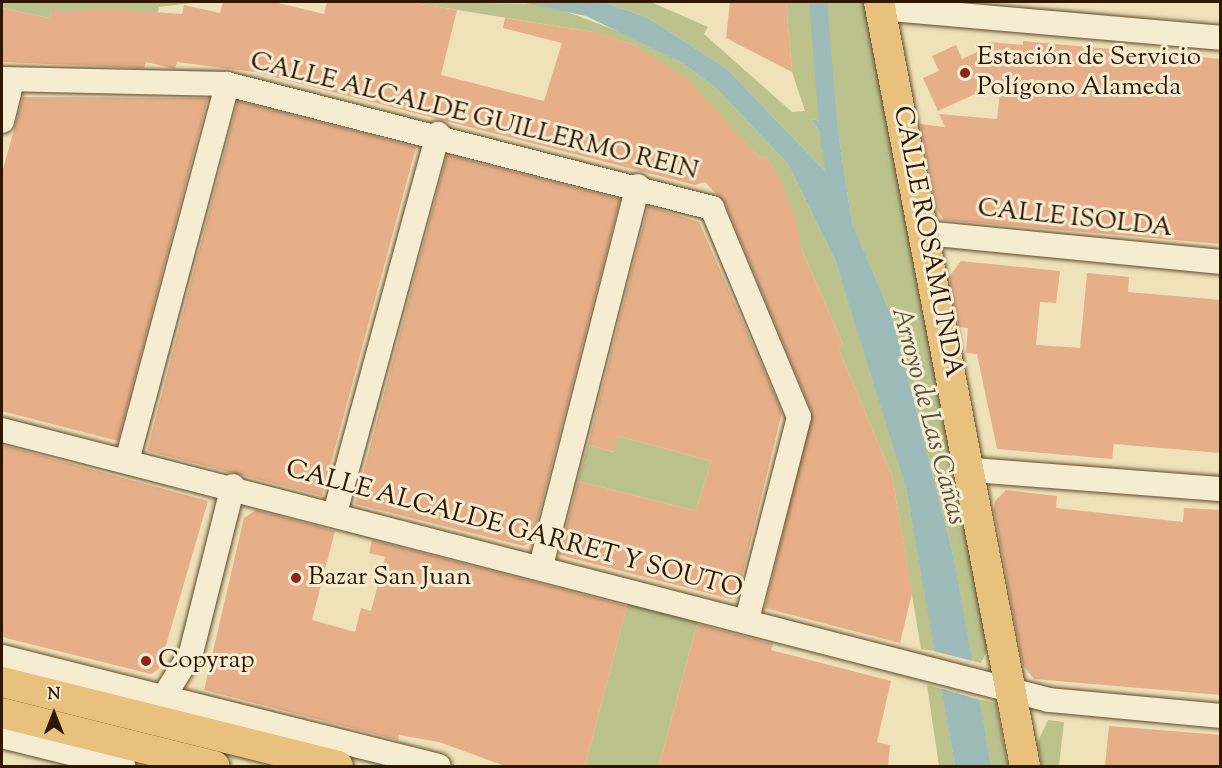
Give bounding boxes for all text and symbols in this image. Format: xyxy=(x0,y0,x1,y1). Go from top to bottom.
place label: Estación de Servicio Polígono Alameda xyxy=(977,42,1201,104)
street label: CALLE ALCALDE GUILLERMO REIN xyxy=(247,46,701,188)
marker: Estación de Servicio Polígono Alameda xyxy=(958,66,972,80)
street label: CALLE ROSAMUNDA xyxy=(885,104,969,380)
street label: CALLE ISOLDA xyxy=(976,193,1174,245)
water label: Arroyo de Las Cañas xyxy=(883,304,973,528)
street label: CALLE ALCALDE GARRET Y SOUTO xyxy=(282,454,746,606)
place label: Bazar San Juan xyxy=(308,562,471,594)
marker: Bazar San Juan xyxy=(289,571,303,585)
place label: Copyrap xyxy=(158,645,255,677)
marker: Copyrap xyxy=(139,654,153,668)
north arrow xyxy=(24,684,84,744)
text: N xyxy=(48,684,60,707)

